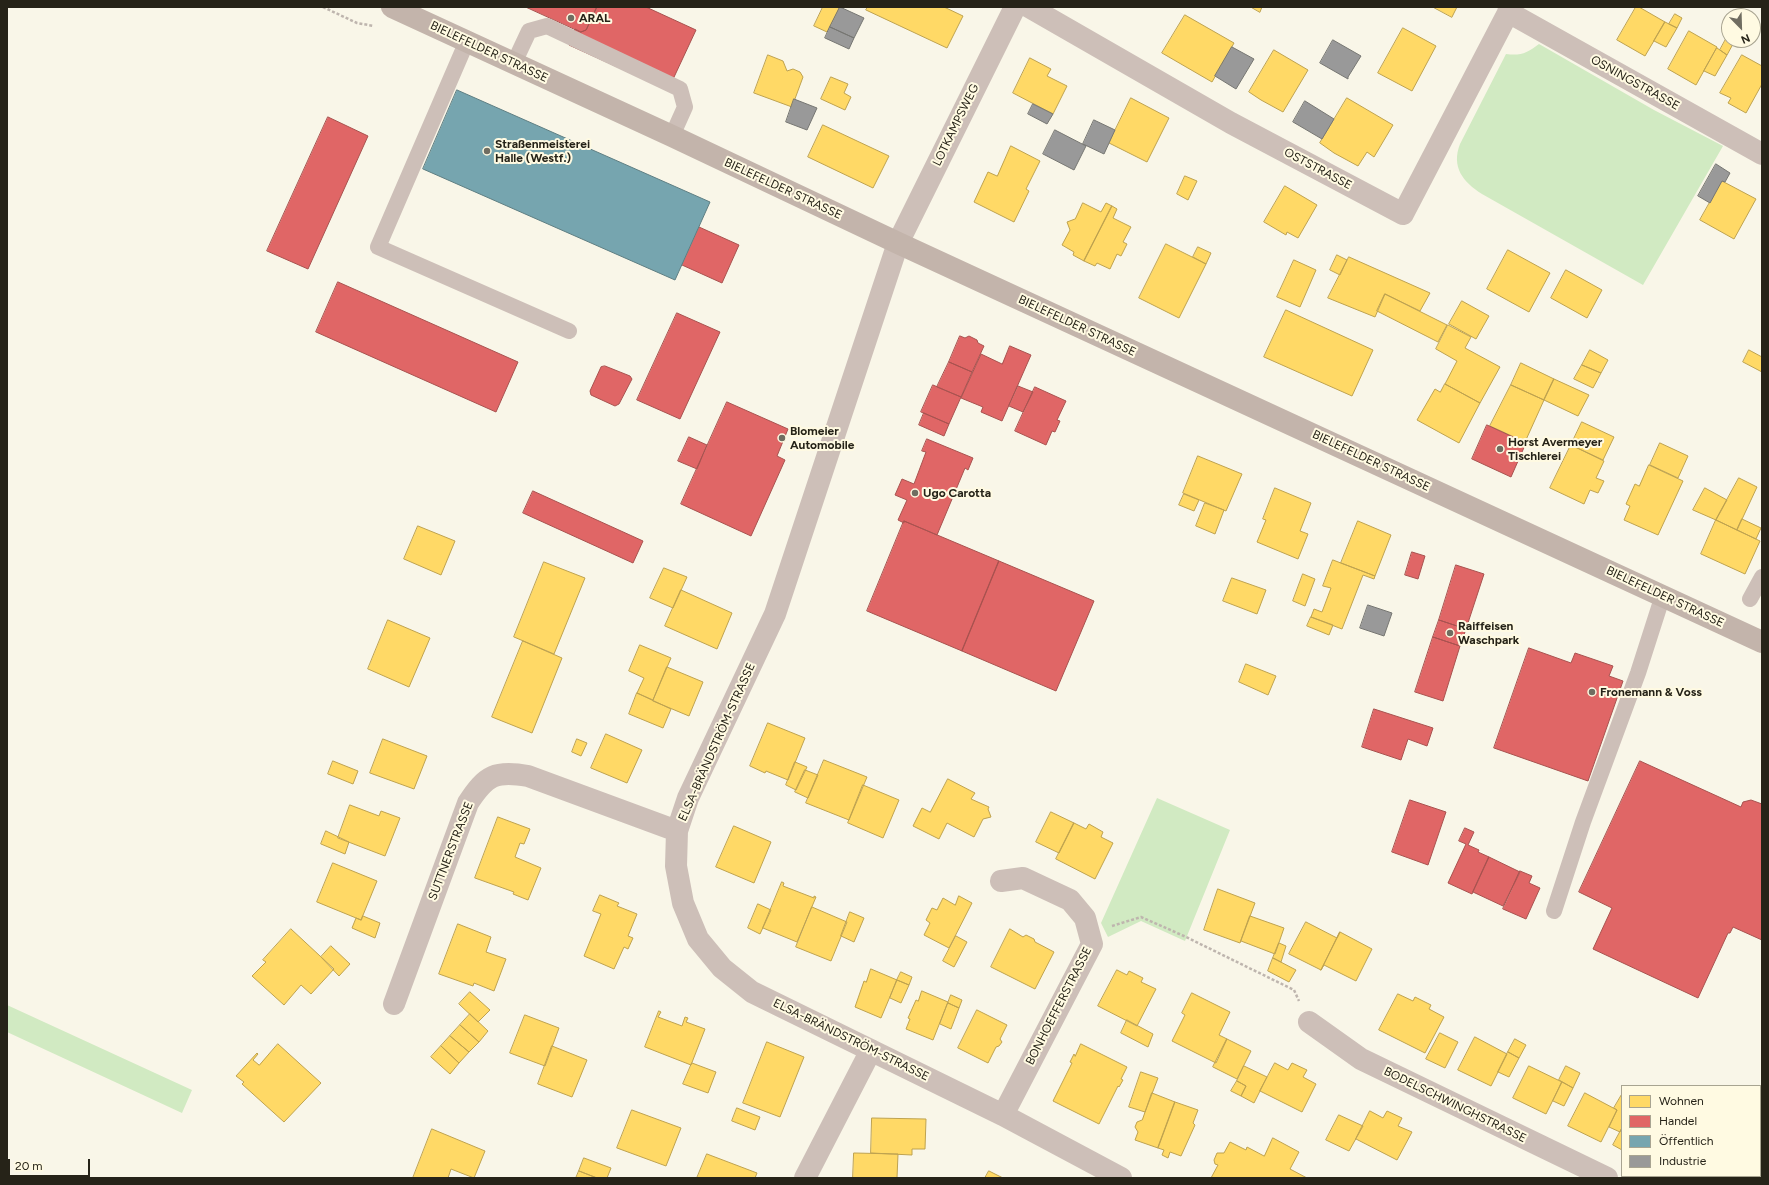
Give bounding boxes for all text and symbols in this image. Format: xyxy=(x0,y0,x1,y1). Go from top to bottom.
north arrow xyxy=(1721,8,1761,48)
place label: ARAL xyxy=(579,11,610,25)
marker: ARAL xyxy=(566,13,576,23)
street label: BIELEFELDER STRASSE xyxy=(428,18,550,86)
text: N xyxy=(1739,31,1752,46)
street label: OSNINGSTRASSE xyxy=(1588,53,1682,113)
street label: LOTKAMPSWEG xyxy=(930,82,982,168)
place label: Straßenmeisterei Halle (Westf.) xyxy=(495,137,590,165)
street label: OSTSTRASSE xyxy=(1282,145,1354,193)
marker: Straßenmeisterei Halle (Westf.) xyxy=(482,146,492,156)
street label: BIELEFELDER STRASSE xyxy=(722,155,844,223)
street label: BIELEFELDER STRASSE xyxy=(1016,292,1138,360)
place label: Blomeier Automobile xyxy=(790,424,854,452)
street label: BIELEFELDER STRASSE xyxy=(1310,427,1432,495)
marker: Blomeier Automobile xyxy=(777,433,787,443)
place label: Horst Avermeyer Tischlerei xyxy=(1508,435,1602,463)
marker: Horst Avermeyer Tischlerei xyxy=(1495,444,1505,454)
place label: Ugo Carotta xyxy=(923,486,991,500)
marker: Ugo Carotta xyxy=(910,488,920,498)
street label: BIELEFELDER STRASSE xyxy=(1604,563,1726,631)
place label: Raiffeisen Waschpark xyxy=(1458,619,1519,647)
marker: Raiffeisen Waschpark xyxy=(1445,628,1455,638)
street label: ELSA-BRÄNDSTRÖM-STRASSE xyxy=(675,661,759,823)
place label: Fronemann & Voss xyxy=(1600,685,1702,699)
marker: Fronemann & Voss xyxy=(1587,687,1597,697)
street label: SUTTNERSTRASSE xyxy=(426,800,476,902)
street label: BONHOEFFERSTRASSE xyxy=(1023,945,1095,1067)
street label: ELSA-BRÄNDSTRÖM-STRASSE xyxy=(771,996,931,1084)
street label: BODELSCHWINGHSTRASSE xyxy=(1381,1064,1529,1146)
legend xyxy=(1621,1085,1761,1177)
text: Wohnen xyxy=(1659,1094,1704,1108)
text: Handel xyxy=(1659,1114,1697,1128)
text: Öffentlich xyxy=(1659,1134,1714,1148)
scale bar xyxy=(10,1151,92,1177)
text: Industrie xyxy=(1659,1154,1706,1168)
text: 20 m xyxy=(15,1159,43,1173)

